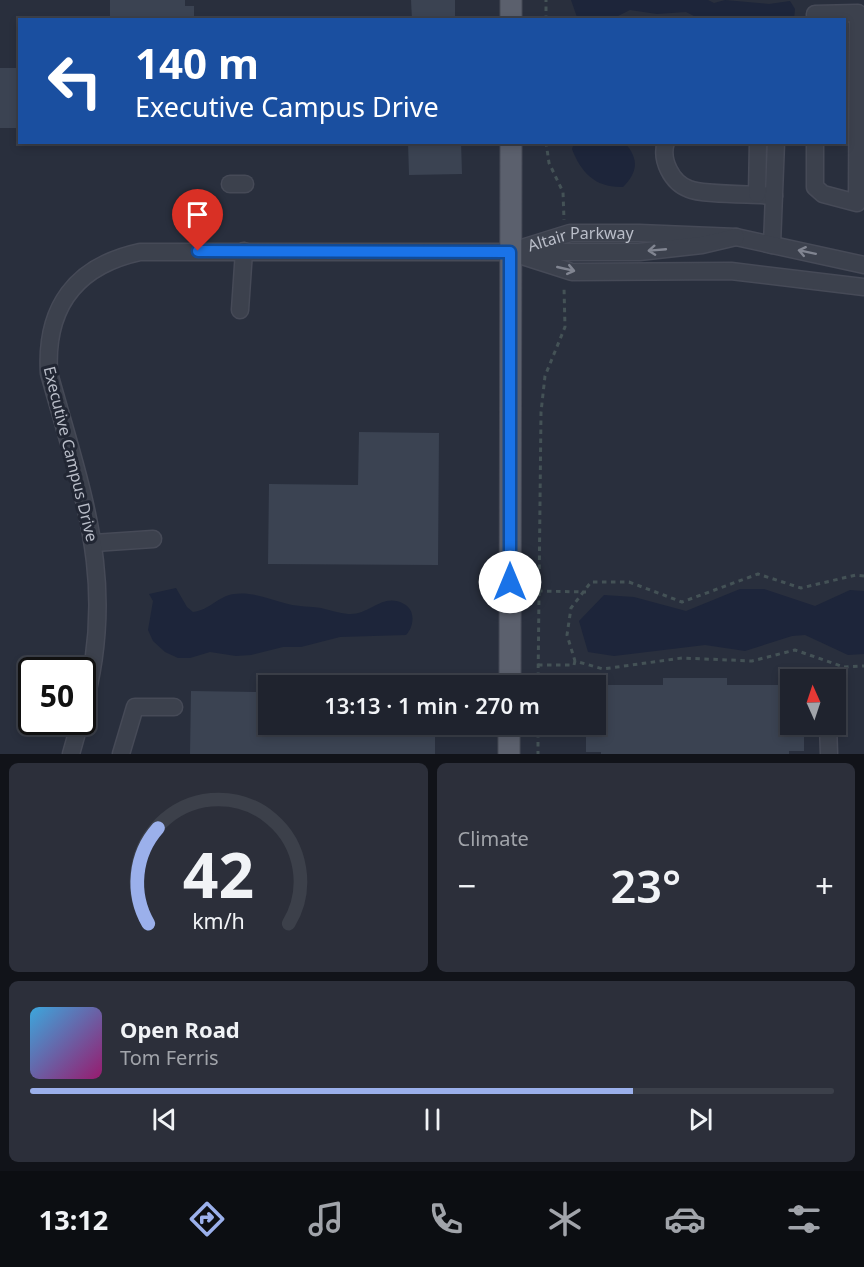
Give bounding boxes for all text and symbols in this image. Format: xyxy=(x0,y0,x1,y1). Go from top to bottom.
text: 140 m xyxy=(135,34,259,91)
icon: left xyxy=(36,42,114,120)
text: Executive Campus Drive xyxy=(135,88,439,125)
pin xyxy=(172,189,223,251)
icon: arrive xyxy=(181,198,214,231)
street label: Altair Parkway xyxy=(525,222,635,257)
one-way arrow xyxy=(648,245,668,256)
one-way arrow xyxy=(798,246,817,258)
one-way arrow xyxy=(556,264,575,276)
street label: Executive Campus Drive xyxy=(39,364,103,544)
position arrow xyxy=(478,550,542,614)
speed limit sign: 50 xyxy=(18,657,96,735)
north arrow xyxy=(780,669,846,735)
map controls xyxy=(780,669,846,735)
text: 13:13 · 1 min · 270 m xyxy=(324,690,540,720)
text: Climate xyxy=(458,825,529,852)
text: 42 xyxy=(183,831,254,916)
text: 23° xyxy=(610,855,681,916)
text: − xyxy=(458,863,476,908)
text: + xyxy=(815,863,834,908)
text: km/h xyxy=(192,907,245,936)
text: Open Road xyxy=(120,1014,240,1044)
text: Tom Ferris xyxy=(120,1044,219,1071)
icon: previous xyxy=(148,1103,181,1136)
icon: pause xyxy=(416,1103,449,1136)
icon: next xyxy=(684,1103,717,1136)
icon: directions xyxy=(186,1198,228,1240)
icon: music xyxy=(305,1198,347,1240)
icon: phone xyxy=(425,1198,467,1240)
icon: climate xyxy=(544,1198,586,1240)
icon: car xyxy=(664,1198,706,1240)
icon: filters xyxy=(783,1198,825,1240)
text: 13:12 xyxy=(39,1201,108,1238)

